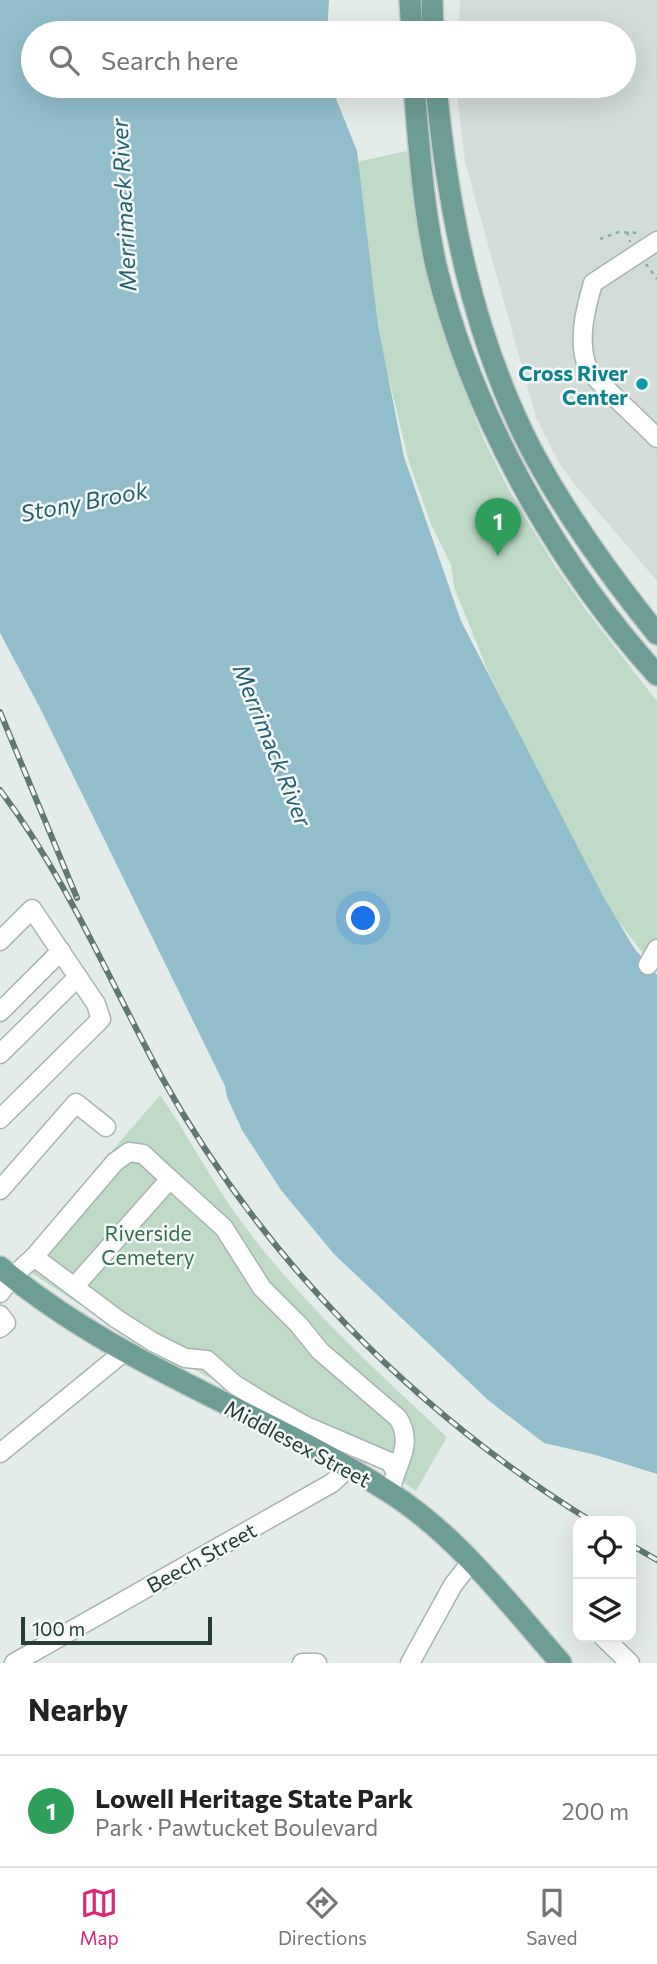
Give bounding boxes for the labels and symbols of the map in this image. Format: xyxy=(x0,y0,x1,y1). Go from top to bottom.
water label: Merrimack River xyxy=(104,117,142,292)
place label: Cross River Center xyxy=(518,360,628,409)
marker: Cross River Center xyxy=(634,376,650,392)
water label: Stony Brook xyxy=(18,475,150,527)
pin: 1 xyxy=(475,498,521,556)
water label: Merrimack River xyxy=(228,660,319,831)
your location xyxy=(346,901,380,935)
park label: Riverside Cemetery xyxy=(101,1220,195,1269)
street label: Middlesex Street xyxy=(221,1394,375,1492)
street label: Beech Street xyxy=(142,1517,260,1597)
scale bar xyxy=(21,1614,212,1646)

